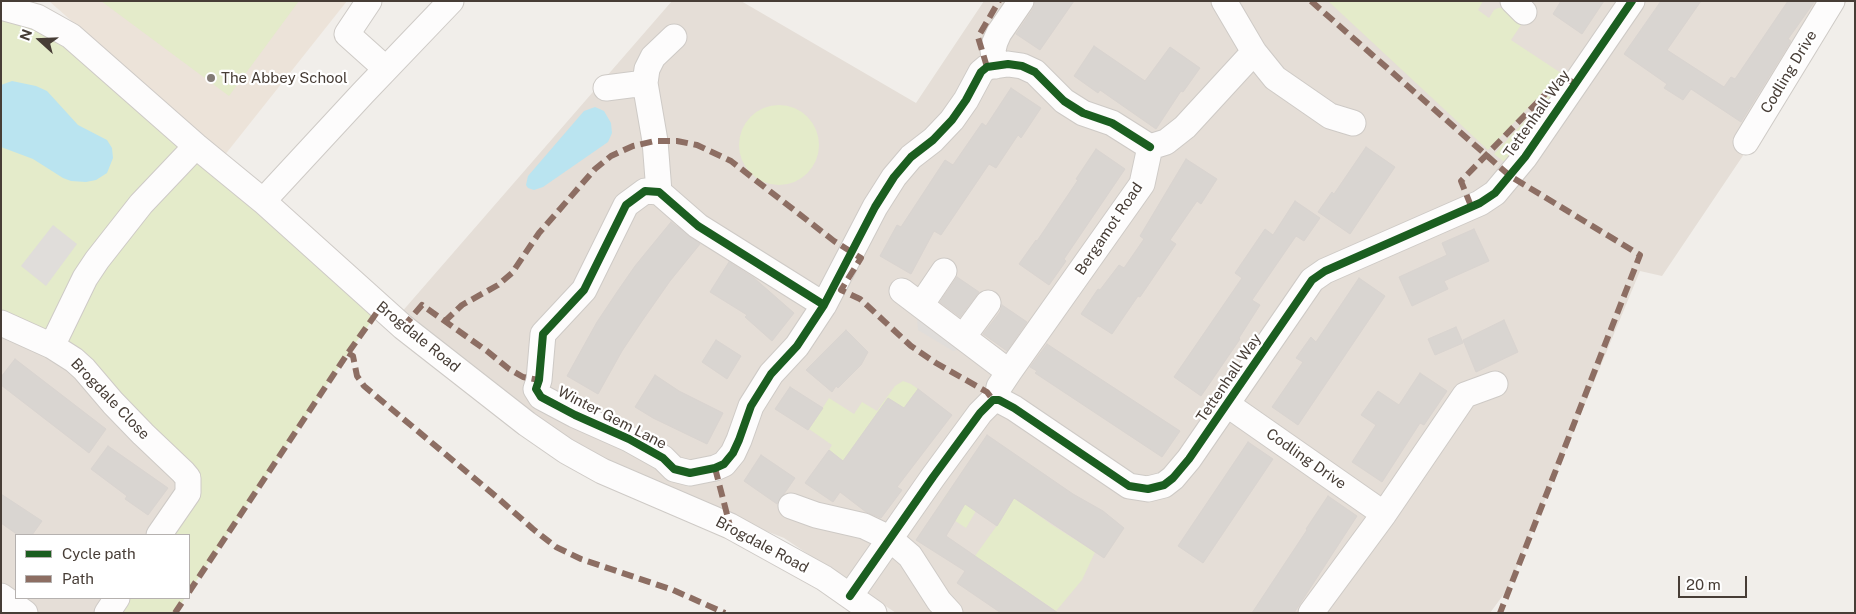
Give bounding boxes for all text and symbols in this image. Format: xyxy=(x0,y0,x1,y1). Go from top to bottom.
north arrow xyxy=(15,15,65,65)
text: N xyxy=(17,27,35,43)
street label: Codling Drive xyxy=(1757,27,1821,117)
street label: Tettenhall Way xyxy=(1500,67,1574,161)
place label: The Abbey School xyxy=(221,69,348,87)
marker: The Abbey School xyxy=(205,72,217,84)
street label: Bergamot Road xyxy=(1071,179,1147,279)
street label: Brogdale Road xyxy=(373,298,463,376)
street label: Tettenhall Way xyxy=(1193,330,1265,426)
street label: Brogdale Close xyxy=(67,355,153,443)
street label: Winter Gem Lane xyxy=(554,383,670,453)
street label: Codling Drive xyxy=(1262,425,1350,493)
street label: Brogdale Road xyxy=(713,513,811,577)
legend xyxy=(15,534,190,599)
text: Cycle path xyxy=(62,545,136,562)
scale bar xyxy=(1681,566,1750,598)
text: Path xyxy=(62,570,94,587)
text: 20 m xyxy=(1686,576,1721,593)

